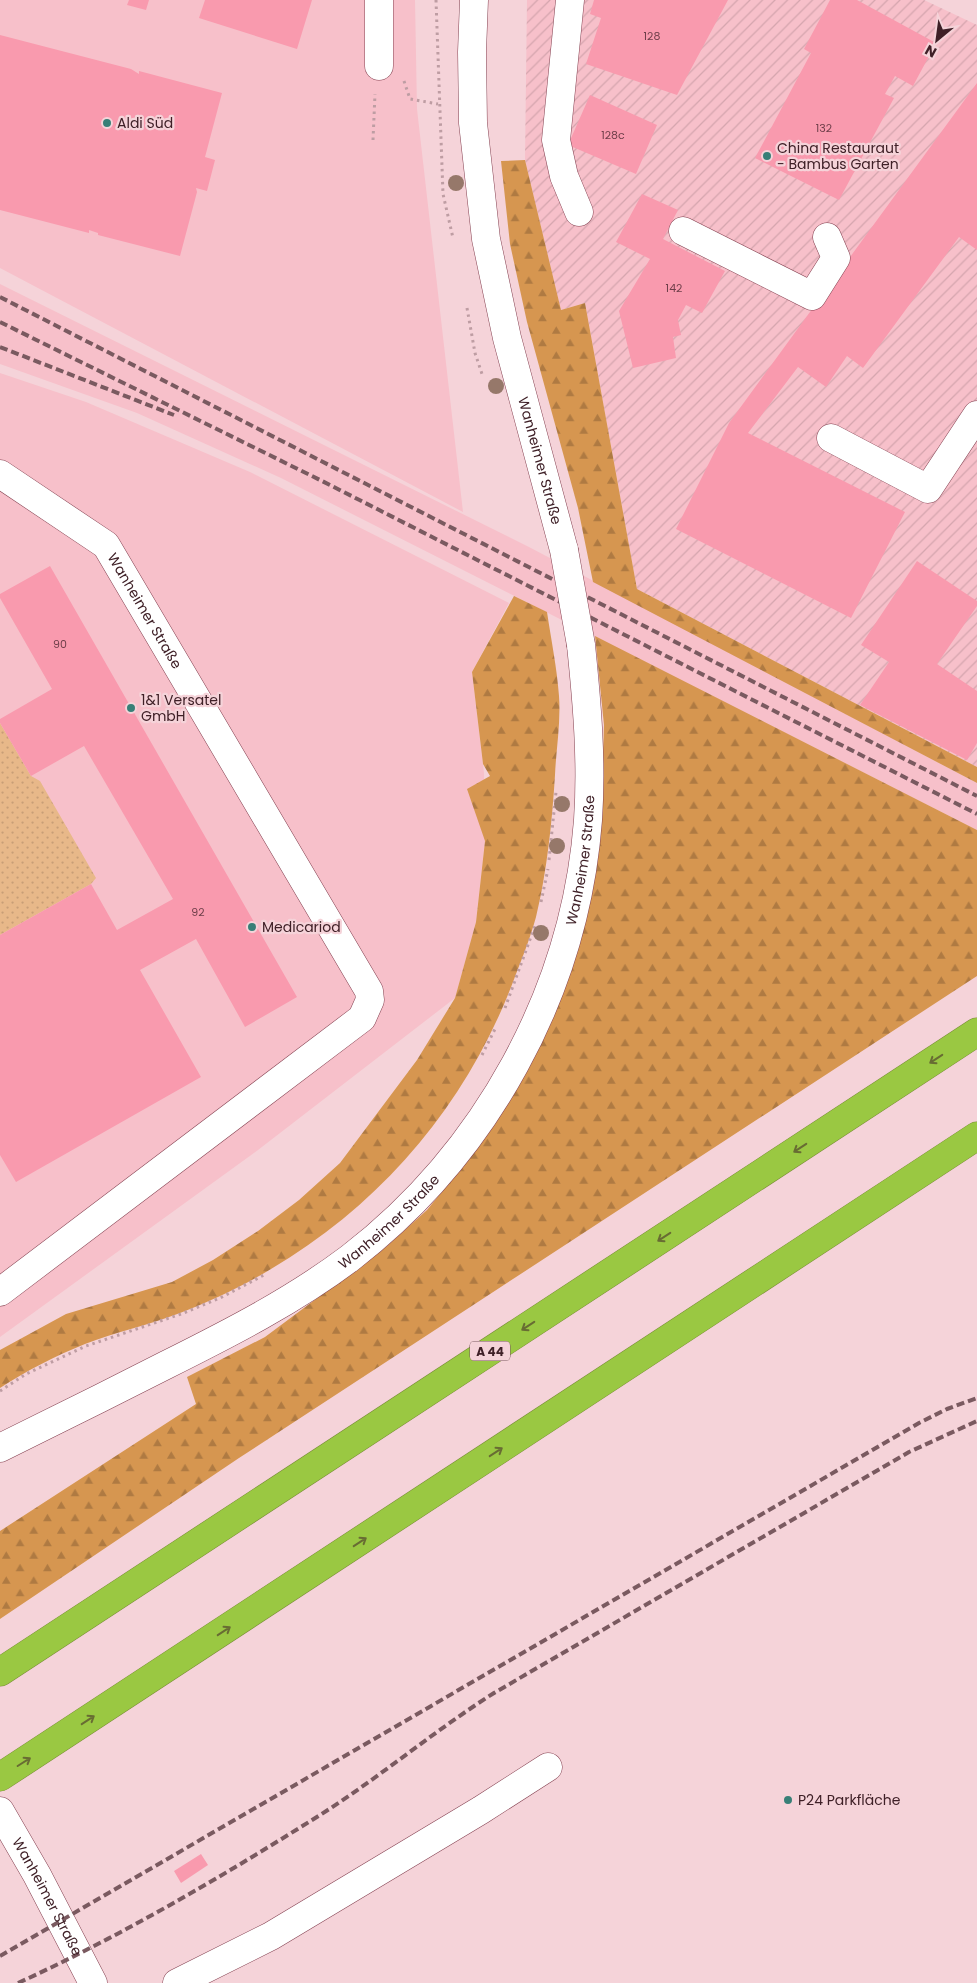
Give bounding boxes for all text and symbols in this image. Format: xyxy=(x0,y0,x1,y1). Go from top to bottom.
north arrow xyxy=(912,15,962,65)
house number: 128 xyxy=(644,28,660,44)
text: N xyxy=(921,40,940,63)
place label: Aldi Süd xyxy=(117,113,173,133)
marker: Aldi Süd xyxy=(101,117,113,129)
house number: 132 xyxy=(816,120,832,136)
house number: 128c xyxy=(601,127,625,143)
place label: China Restauraut - Bambus Garten xyxy=(777,138,899,174)
marker: China Restauraut - Bambus Garten xyxy=(761,150,773,162)
house number: 142 xyxy=(666,280,682,296)
street label: Wanheimer Straße xyxy=(513,395,567,527)
street label: Wanheimer Straße xyxy=(103,549,187,673)
house number: 90 xyxy=(53,636,67,652)
place label: 1&1 Versatel GmbH xyxy=(141,690,221,726)
marker: 1&1 Versatel GmbH xyxy=(125,702,137,714)
street label: Wanheimer Straße xyxy=(561,794,599,927)
house number: 92 xyxy=(191,904,205,920)
place label: Medicariod xyxy=(262,917,341,937)
marker: Medicariod xyxy=(246,921,258,933)
one-way arrow xyxy=(930,1054,944,1064)
one-way arrow xyxy=(794,1143,808,1153)
street label: Wanheimer Straße xyxy=(334,1170,444,1274)
one-way arrow xyxy=(658,1232,672,1242)
one-way arrow xyxy=(522,1321,536,1331)
road number: A 44 xyxy=(470,1342,510,1360)
one-way arrow xyxy=(488,1447,502,1457)
one-way arrow xyxy=(352,1537,366,1547)
one-way arrow xyxy=(217,1626,231,1636)
one-way arrow xyxy=(81,1715,95,1725)
one-way arrow xyxy=(16,1757,30,1767)
place label: P24 Parkfläche xyxy=(798,1790,901,1810)
marker: P24 Parkfläche xyxy=(782,1794,794,1806)
street label: Wanheimer Straße xyxy=(7,1834,87,1960)

